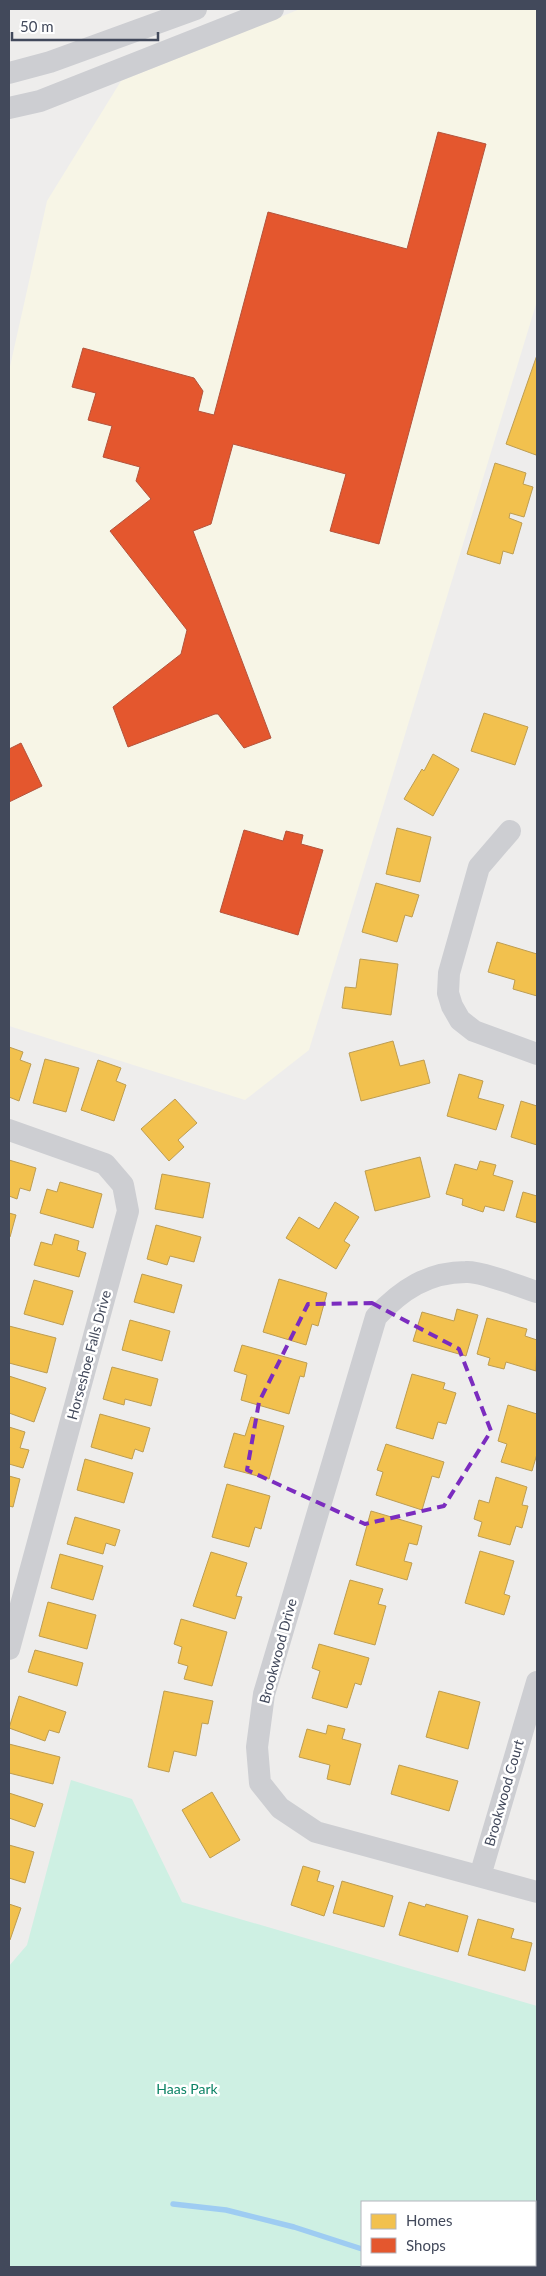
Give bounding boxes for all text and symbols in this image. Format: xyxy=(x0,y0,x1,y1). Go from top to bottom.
scale bar xyxy=(12,10,159,42)
text: 50 m xyxy=(20,17,54,35)
street label: Horseshoe Falls Drive xyxy=(63,1288,114,1421)
street label: Brookwood Drive xyxy=(255,1596,300,1705)
street label: Brookwood Court xyxy=(480,1738,527,1848)
park label: Haas Park xyxy=(156,2080,219,2097)
legend xyxy=(361,2201,536,2266)
text: Homes xyxy=(406,2211,452,2229)
text: Shops xyxy=(406,2236,446,2254)

